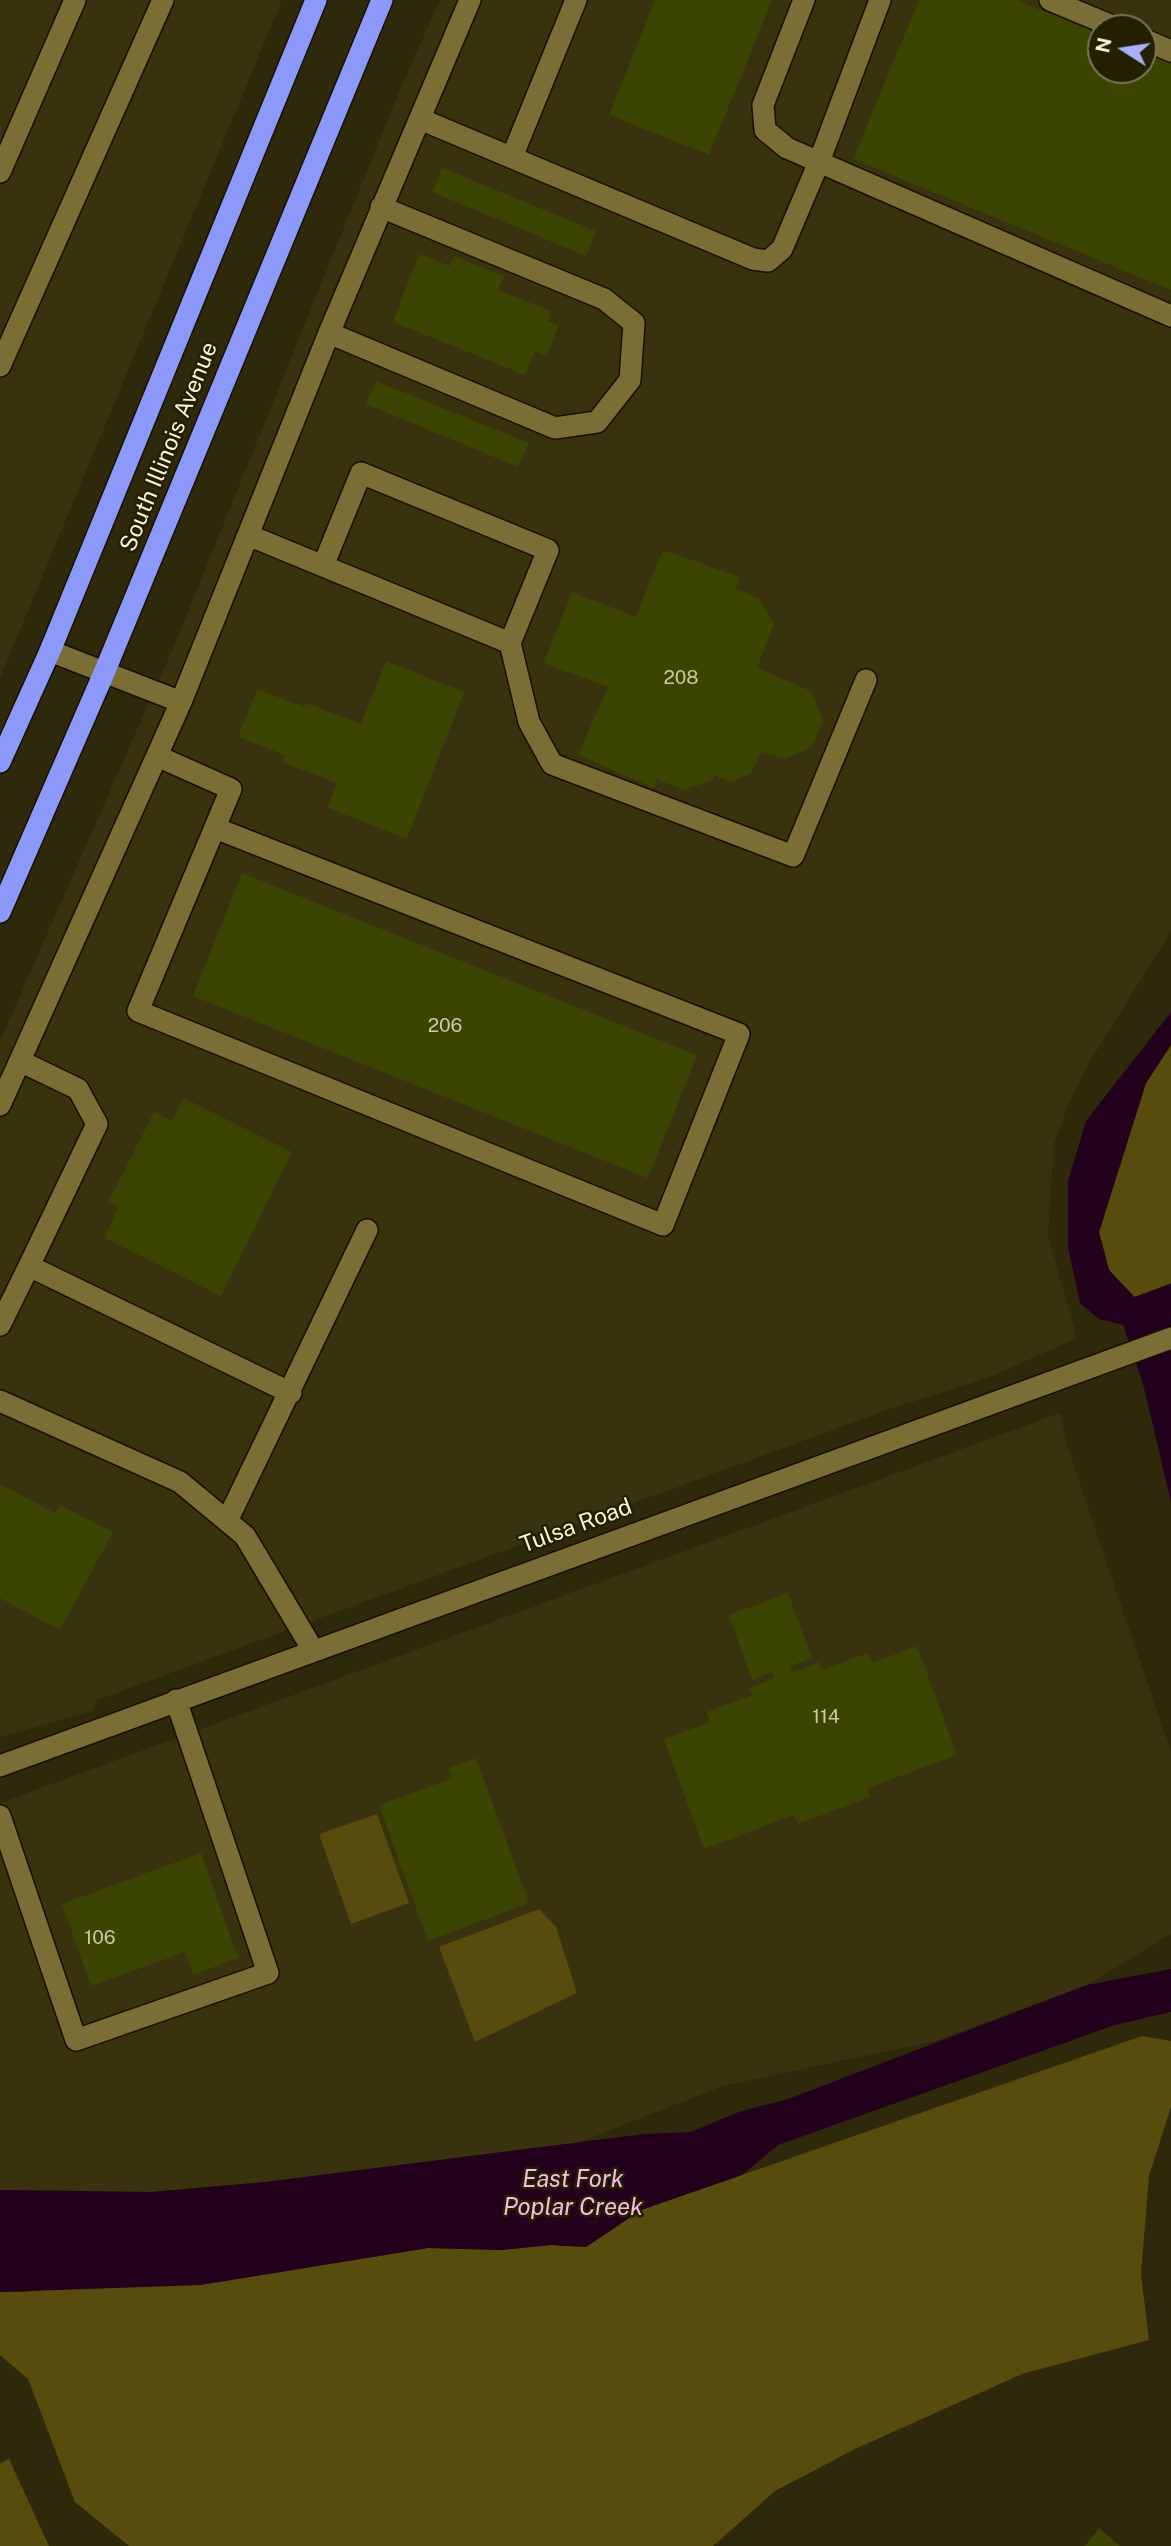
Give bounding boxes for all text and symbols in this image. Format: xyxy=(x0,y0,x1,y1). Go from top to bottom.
north arrow xyxy=(1087,14,1157,84)
text: N xyxy=(1091,36,1116,55)
street label: South Illinois Avenue xyxy=(114,338,224,556)
house number: 208 xyxy=(663,667,699,689)
house number: 206 xyxy=(428,1015,462,1037)
street label: Tulsa Road xyxy=(516,1493,636,1559)
house number: 114 xyxy=(812,1706,840,1728)
house number: 106 xyxy=(84,1927,116,1949)
water label: East Fork Poplar Creek xyxy=(503,2166,643,2222)

